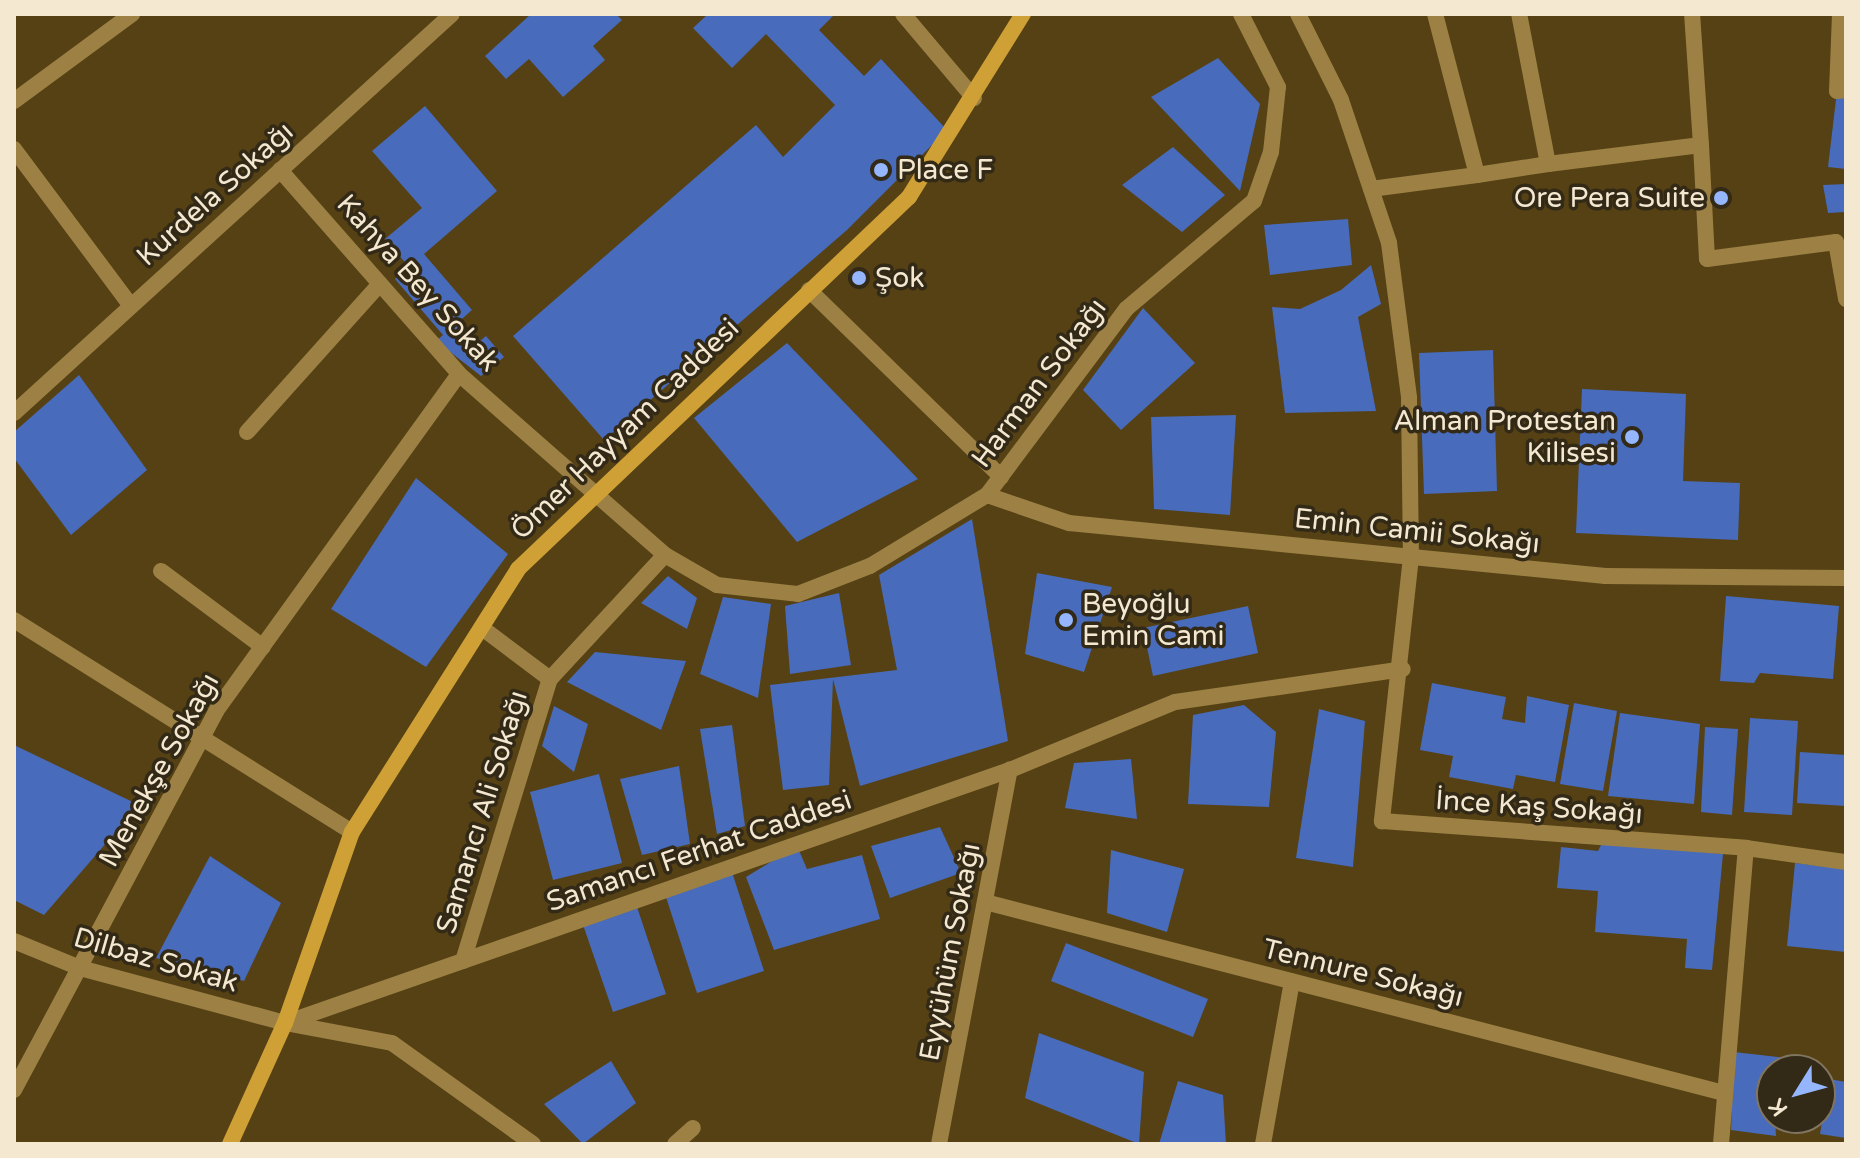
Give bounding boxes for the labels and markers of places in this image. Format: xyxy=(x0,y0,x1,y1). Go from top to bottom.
place label: Place F xyxy=(897,153,993,187)
marker: Place F xyxy=(872,161,890,179)
place label: Ore Pera Suite xyxy=(1514,181,1705,215)
marker: Ore Pera Suite xyxy=(1712,189,1730,207)
place label: Şok xyxy=(875,261,925,295)
marker: Şok xyxy=(850,269,868,287)
place label: Alman Protestan Kilisesi xyxy=(1394,404,1616,470)
marker: Alman Protestan Kilisesi xyxy=(1623,428,1641,446)
place label: Beyoğlu Emin Cami xyxy=(1082,587,1225,653)
marker: Beyoğlu Emin Cami xyxy=(1057,611,1075,629)

